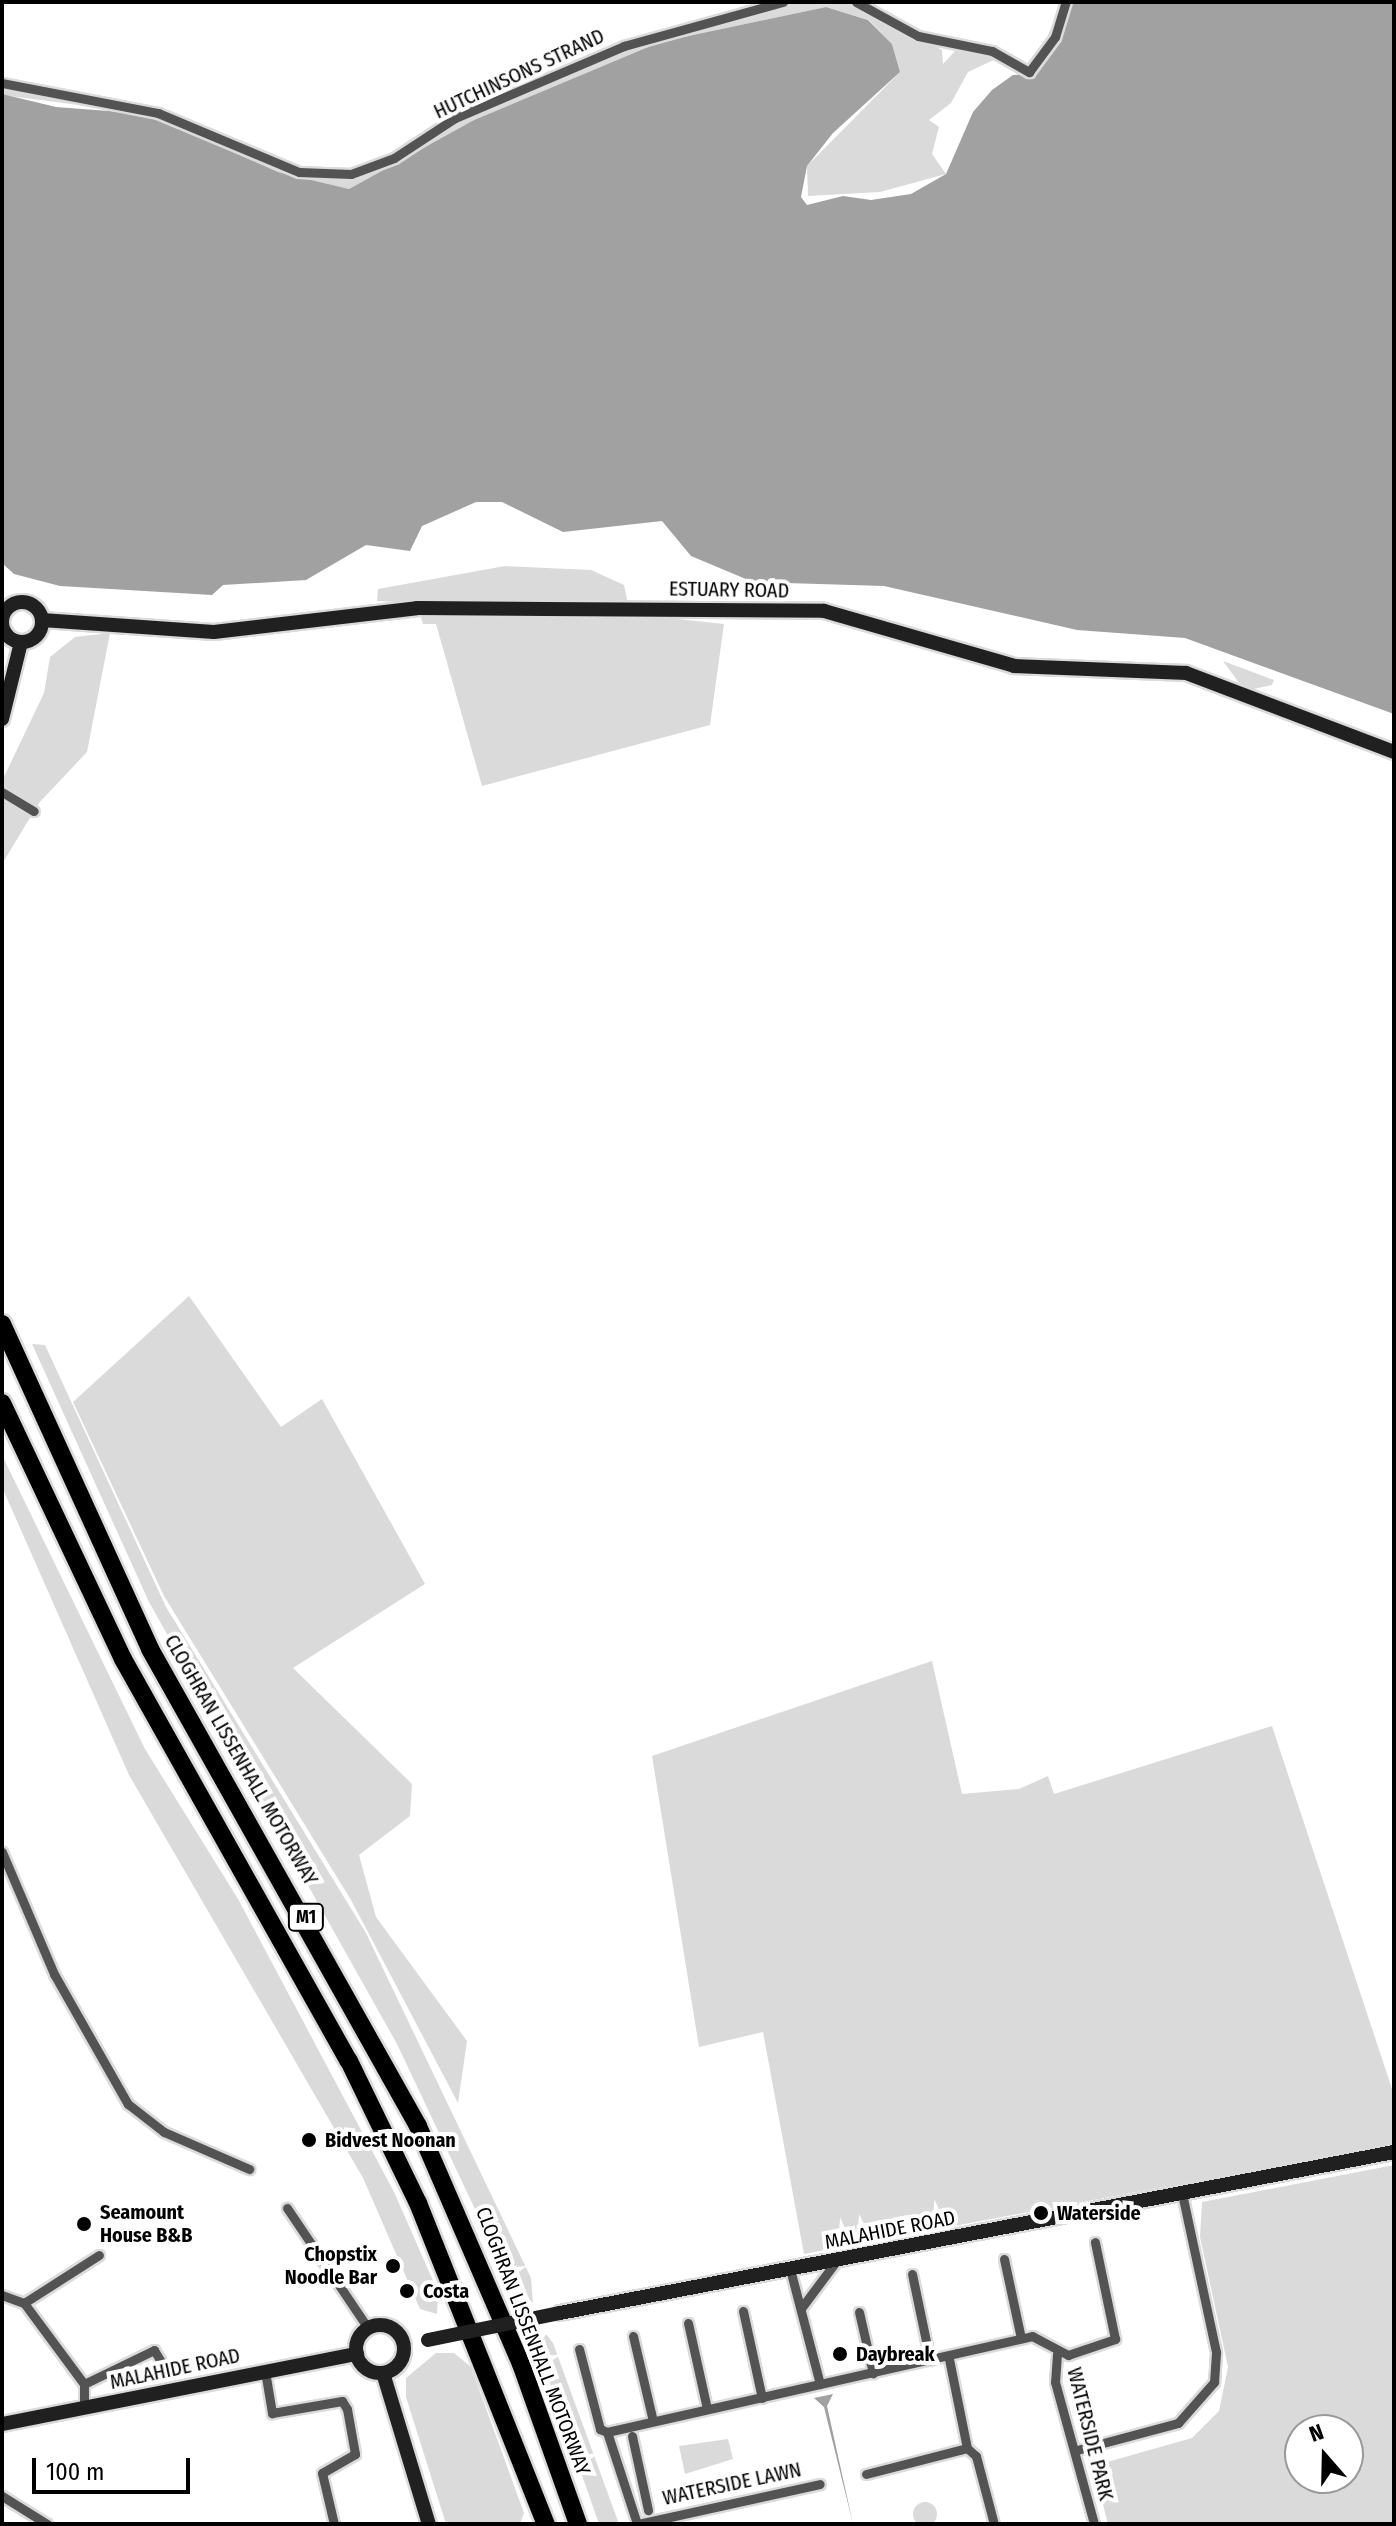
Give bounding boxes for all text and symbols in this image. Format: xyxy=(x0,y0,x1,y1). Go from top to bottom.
street label: HUTCHINSONS STRAND xyxy=(430,24,608,124)
street label: ESTUARY ROAD xyxy=(669,577,789,603)
street label: CLOGHRAN LISSENHALL MOTORWAY xyxy=(159,1631,323,1889)
road number: M1 xyxy=(286,1903,326,1931)
place label: Bidvest Noonan xyxy=(325,2128,456,2152)
marker: Bidvest Noonan xyxy=(300,2131,318,2149)
place label: Seamount House B&B xyxy=(100,2200,192,2247)
place label: Waterside xyxy=(1057,2201,1141,2225)
street label: CLOGHRAN LISSENHALL MOTORWAY xyxy=(471,2204,595,2478)
marker: Waterside xyxy=(1032,2204,1050,2222)
street label: MALAHIDE ROAD xyxy=(823,2206,957,2254)
marker: Seamount House B&B xyxy=(75,2215,93,2233)
place label: Chopstix Noodle Bar xyxy=(285,2242,377,2289)
marker: Chopstix Noodle Bar xyxy=(384,2257,402,2275)
place label: Costa xyxy=(423,2279,469,2303)
marker: Costa xyxy=(398,2282,416,2300)
place label: Daybreak xyxy=(856,2342,935,2366)
street label: MALAHIDE ROAD xyxy=(108,2343,242,2395)
marker: Daybreak xyxy=(831,2345,849,2363)
street label: WATERSIDE PARK xyxy=(1062,2365,1118,2503)
north arrow xyxy=(1284,2414,1364,2494)
text: N xyxy=(1305,2418,1327,2448)
scale bar xyxy=(36,2442,194,2492)
text: 100 m xyxy=(46,2458,104,2486)
street label: WATERSIDE LAWN xyxy=(660,2458,804,2510)

